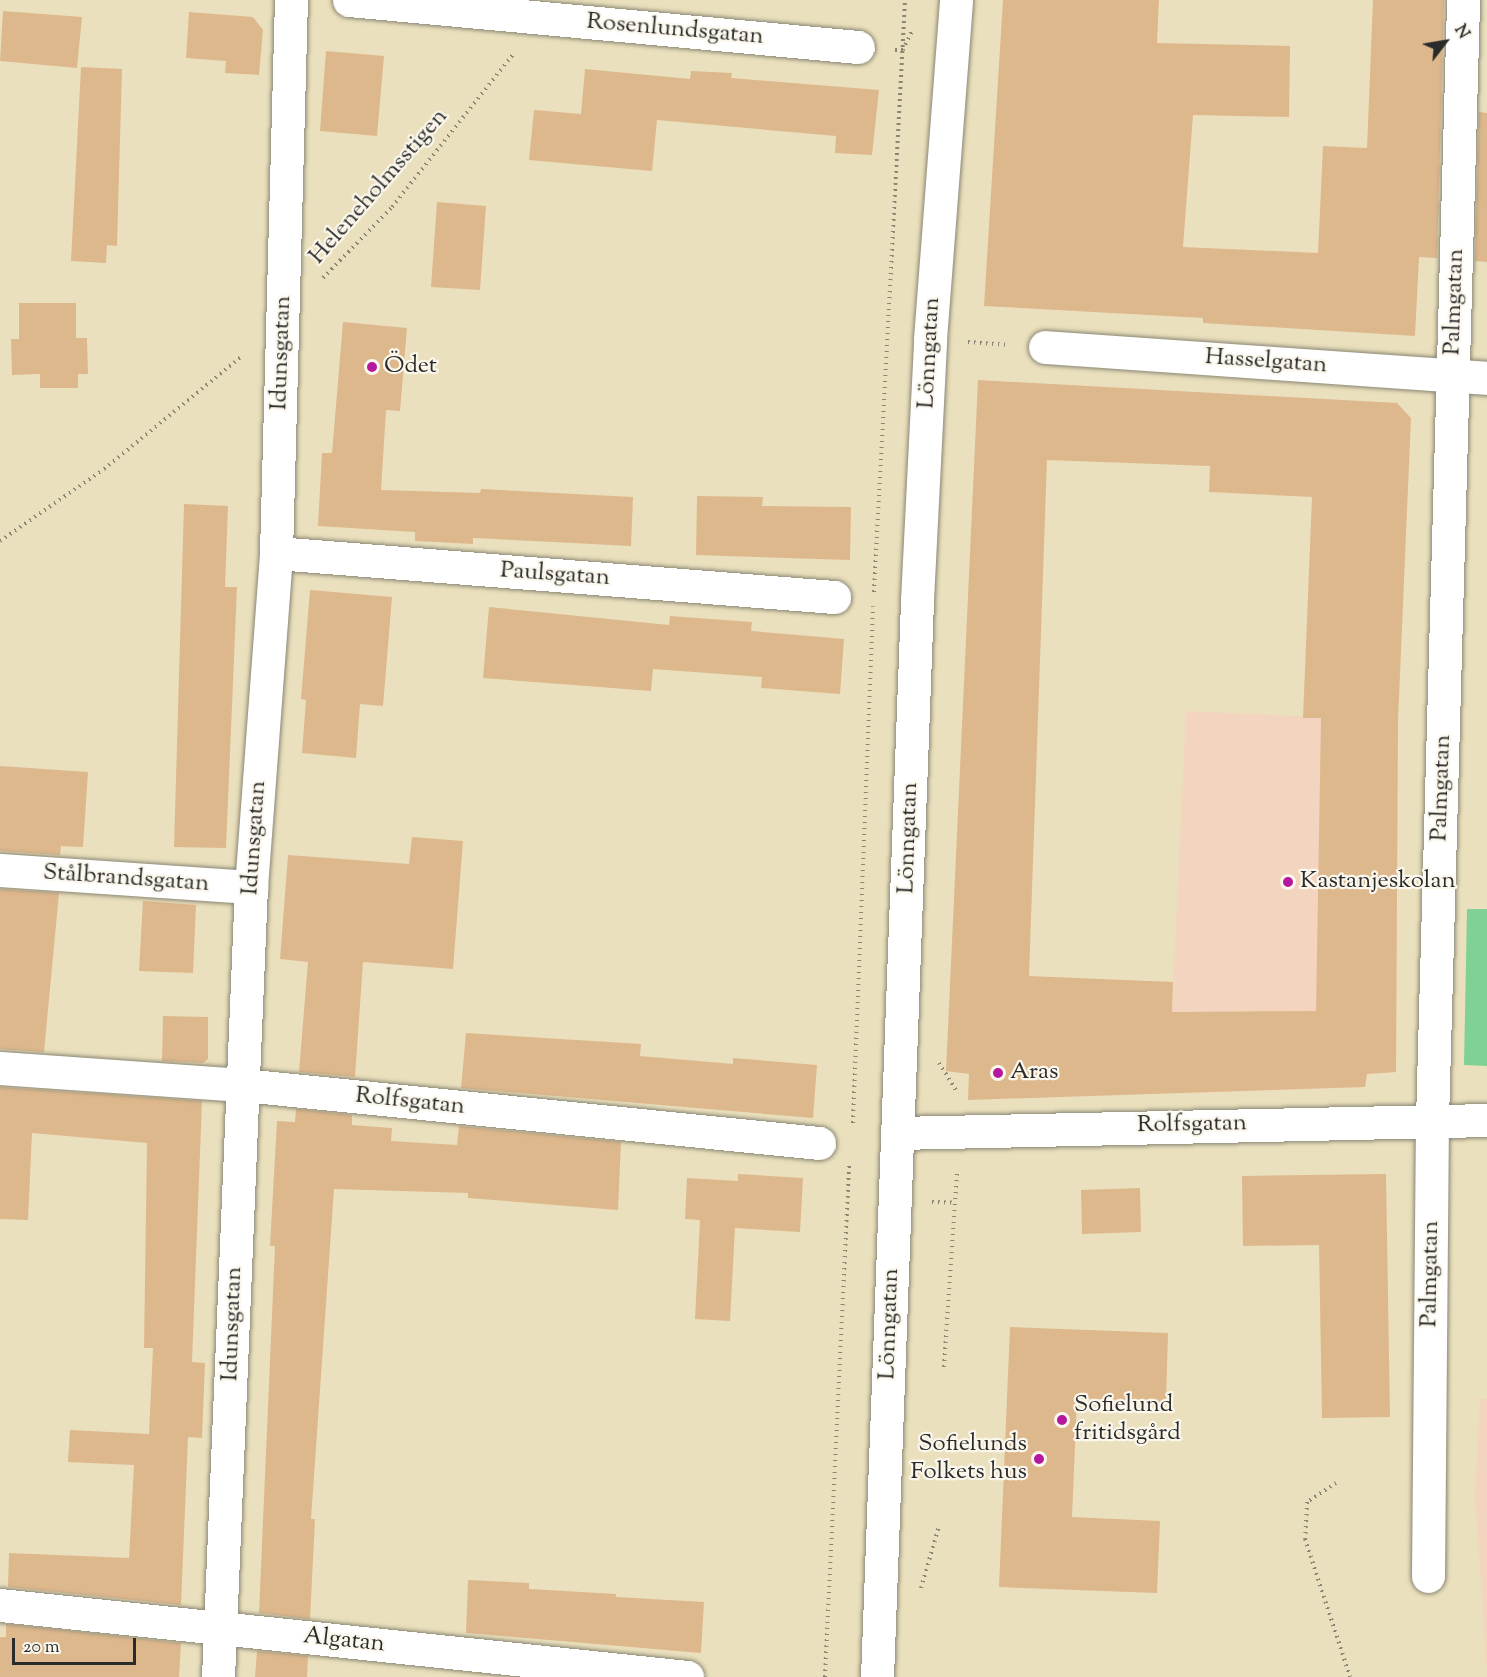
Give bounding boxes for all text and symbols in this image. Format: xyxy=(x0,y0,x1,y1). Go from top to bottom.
street label: Rosenlundsgatan xyxy=(585,8,765,52)
north arrow xyxy=(1415,12,1475,72)
text: N xyxy=(1448,21,1474,44)
street label: Heleneholmsstigen xyxy=(304,103,454,271)
street label: Palmgatan xyxy=(1439,248,1471,356)
street label: Idunsgatan xyxy=(266,295,298,411)
street label: Lönngatan xyxy=(913,296,947,410)
street label: Hasselgatan xyxy=(1204,343,1328,381)
place label: Ödet xyxy=(384,353,437,381)
marker: Ödet xyxy=(365,360,379,374)
street label: Paulsgatan xyxy=(499,557,611,593)
street label: Palmgatan xyxy=(1426,734,1458,842)
street label: Idunsgatan xyxy=(237,780,273,896)
street label: Lönngatan xyxy=(893,782,925,894)
street label: Stålbrandsgatan xyxy=(42,859,210,899)
place label: Kastanjeskolan xyxy=(1300,868,1456,896)
marker: Kastanjeskolan xyxy=(1281,875,1295,889)
place label: Aras xyxy=(1010,1059,1059,1087)
marker: Aras xyxy=(991,1066,1005,1080)
street label: Rolfsgatan xyxy=(354,1082,466,1122)
street label: Rolfsgatan xyxy=(1137,1110,1247,1140)
street label: Palmgatan xyxy=(1416,1220,1446,1328)
street label: Idunsgatan xyxy=(217,1266,249,1382)
street label: Lönngatan xyxy=(874,1268,906,1380)
place label: Sofielund fritidsgård xyxy=(1074,1392,1181,1448)
marker: Sofielund fritidsgård xyxy=(1055,1413,1069,1427)
place label: Sofielunds Folkets hus xyxy=(911,1431,1027,1487)
marker: Sofielunds Folkets hus xyxy=(1032,1452,1046,1466)
street label: Algatan xyxy=(302,1622,386,1660)
scale bar xyxy=(15,1626,140,1664)
text: 20 m xyxy=(23,1635,60,1661)

